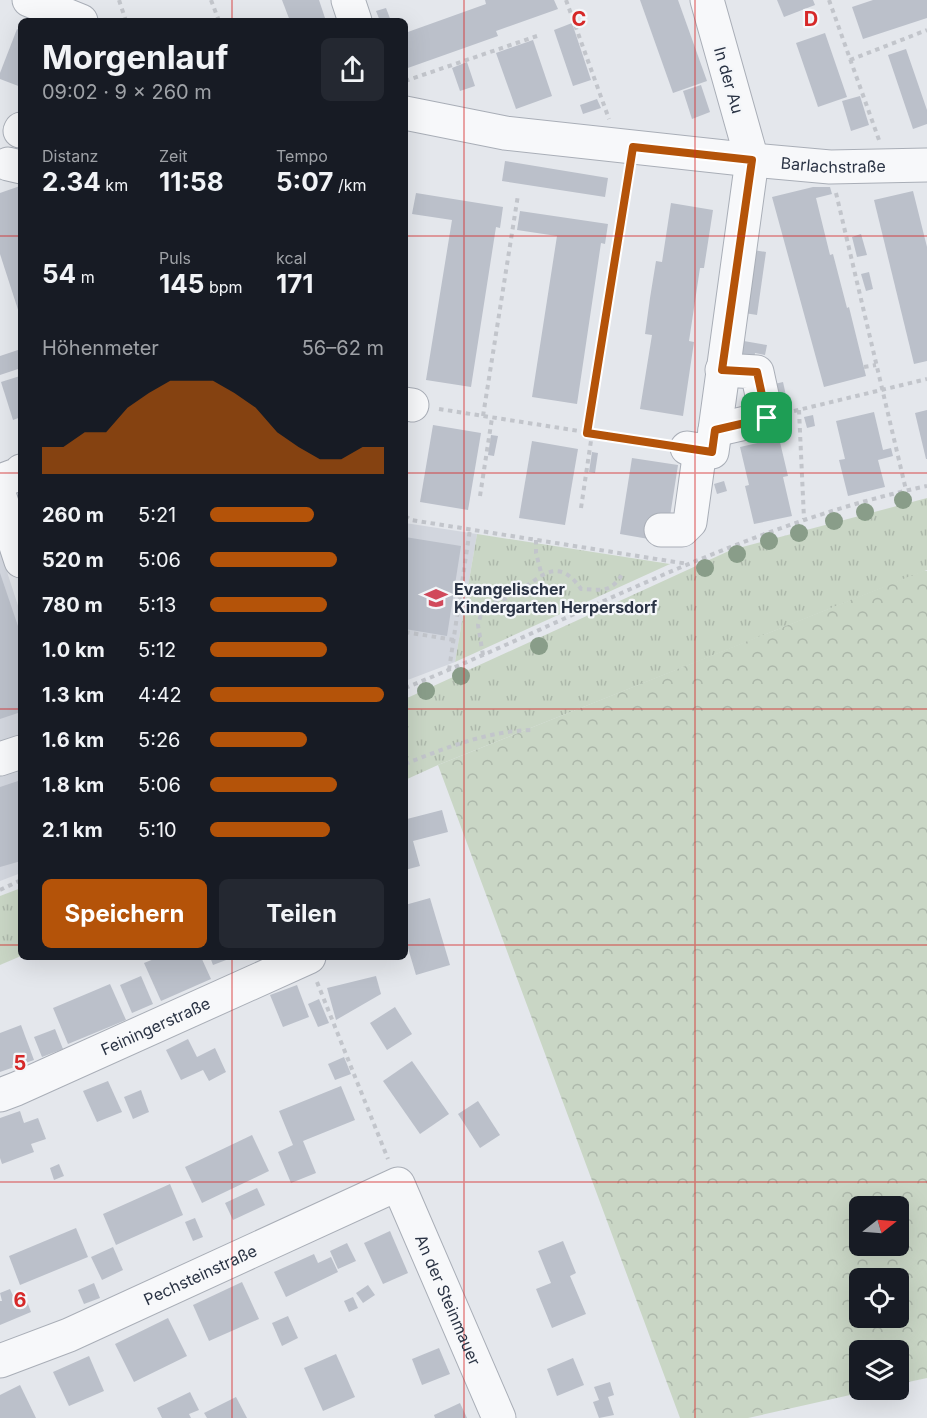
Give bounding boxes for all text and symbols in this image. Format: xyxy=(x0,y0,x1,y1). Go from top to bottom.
text: C xyxy=(572,7,586,31)
text: D xyxy=(804,7,818,31)
text: Morgenlauf xyxy=(42,37,228,77)
button: share xyxy=(321,38,384,101)
street label: In der Au xyxy=(710,44,748,116)
text: 09:02 · 9 × 260 m xyxy=(42,80,212,104)
text: Distanz xyxy=(42,146,98,166)
text: Zeit xyxy=(159,146,188,166)
text: Tempo xyxy=(276,146,328,166)
street label: Barlachstraße xyxy=(780,153,886,177)
text: 2.34 xyxy=(42,166,101,197)
text: 11:58 xyxy=(159,166,224,197)
text: 5:07 xyxy=(276,166,333,197)
text: km xyxy=(101,175,128,195)
text: /km xyxy=(333,175,367,195)
text: Puls xyxy=(159,248,191,268)
text: kcal xyxy=(276,248,307,268)
text: 54 xyxy=(42,258,76,289)
text: m xyxy=(76,267,95,287)
text: 145 xyxy=(159,268,204,299)
text: 171 xyxy=(276,268,314,299)
text: bpm xyxy=(204,277,243,297)
text: Höhenmeter xyxy=(42,336,159,360)
text: 56–62 m xyxy=(302,336,384,360)
pin xyxy=(741,392,792,443)
icon: arrive xyxy=(750,401,783,434)
text: 260 m xyxy=(42,503,104,527)
text: 5:21 xyxy=(138,503,176,527)
text: 520 m xyxy=(42,548,104,572)
text: 5:06 xyxy=(138,548,181,572)
place label: Evangelischer Kindergarten Herpersdorf xyxy=(454,579,658,617)
school or university icon: Evangelischer Kindergarten Herpersdorf xyxy=(423,585,449,611)
text: 780 m xyxy=(42,593,103,617)
text: 5:13 xyxy=(138,593,176,617)
text: 1.0 km xyxy=(42,638,105,662)
text: 5:12 xyxy=(138,638,176,662)
text: 1.3 km xyxy=(42,683,104,707)
text: 4:42 xyxy=(138,683,182,707)
text: 1.6 km xyxy=(42,728,104,752)
text: 5:26 xyxy=(138,728,181,752)
text: 1.8 km xyxy=(42,773,104,797)
text: 5:06 xyxy=(138,773,181,797)
text: 2.1 km xyxy=(42,818,103,842)
text: 5:10 xyxy=(138,818,177,842)
button: Speichern xyxy=(42,879,207,948)
button: Teilen xyxy=(219,879,384,948)
street label: Feiningerstraße xyxy=(98,993,213,1060)
text: 5 xyxy=(14,1051,26,1075)
north arrow xyxy=(849,1196,909,1256)
map controls xyxy=(849,1196,909,1400)
street label: An der Steinmauer xyxy=(411,1231,485,1368)
street label: Pechsteinstraße xyxy=(140,1240,260,1309)
button: locate xyxy=(849,1268,909,1328)
text: 6 xyxy=(14,1288,27,1312)
button: layers xyxy=(849,1340,909,1400)

